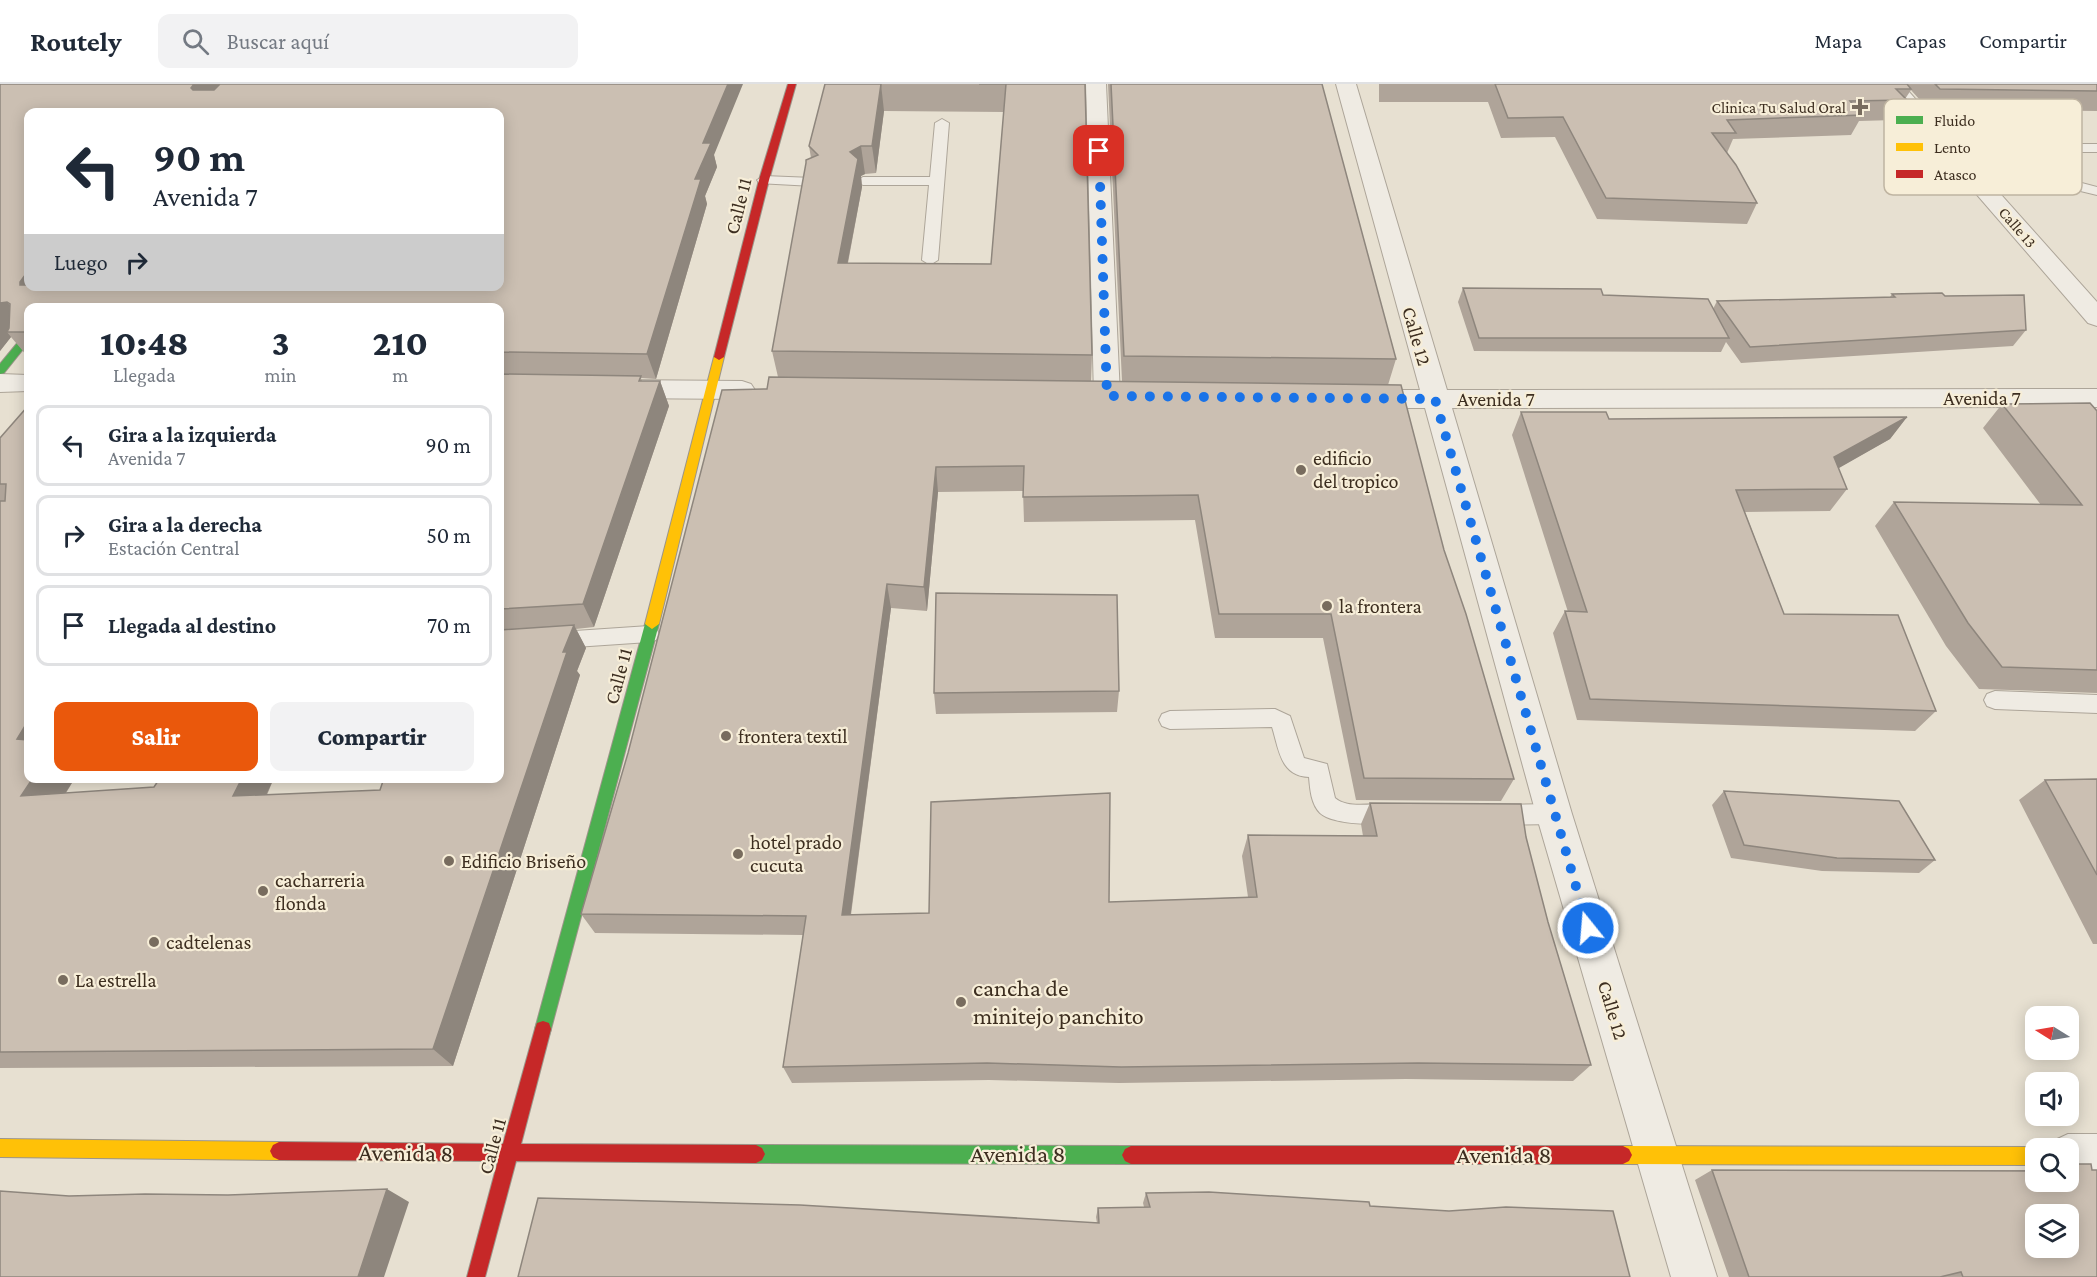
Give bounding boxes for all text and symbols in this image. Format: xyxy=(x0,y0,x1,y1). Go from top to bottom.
search box xyxy=(158,14,578,68)
icon: search xyxy=(179,25,212,58)
text: Routely xyxy=(30,26,122,57)
text: Buscar aquí xyxy=(227,29,329,54)
text: Mapa xyxy=(1814,29,1862,53)
text: Capas xyxy=(1895,29,1946,53)
text: Compartir xyxy=(1979,29,2067,53)
marker: Clinica Tu Salud Oral xyxy=(1851,98,1869,116)
place label: Clinica Tu Salud Oral xyxy=(1712,99,1846,116)
legend xyxy=(1884,99,2082,195)
text: Fluido xyxy=(1934,112,1975,129)
pin xyxy=(1073,125,1124,176)
icon: left xyxy=(54,132,132,210)
text: 90 m xyxy=(153,133,245,180)
icon: arrive xyxy=(1082,134,1115,167)
text: Lento xyxy=(1934,139,1971,156)
text: Atasco xyxy=(1934,166,1976,183)
street label: Calle 11 xyxy=(720,176,756,236)
text: Avenida 7 xyxy=(153,182,258,212)
street label: Calle 13 xyxy=(1995,204,2040,251)
icon: right xyxy=(120,246,153,279)
text: Luego xyxy=(54,250,108,275)
street label: Calle 12 xyxy=(1398,304,1436,368)
text: 10:48 xyxy=(100,323,189,363)
text: 3 xyxy=(272,323,290,363)
text: 210 xyxy=(373,323,428,363)
text: Llegada xyxy=(113,364,176,386)
text: min xyxy=(265,364,297,386)
text: m xyxy=(392,364,408,386)
street label: Avenida 7 xyxy=(1943,387,2021,409)
street label: Avenida 7 xyxy=(1457,388,1535,410)
text: Gira a la izquierda xyxy=(108,422,277,447)
icon: left xyxy=(57,429,90,462)
text: 90 m xyxy=(426,433,471,458)
text: Avenida 7 xyxy=(108,447,186,469)
place label: edificio del tropico xyxy=(1313,447,1398,493)
marker: edificio del tropico xyxy=(1294,463,1308,477)
text: Gira a la derecha xyxy=(108,512,262,537)
icon: right xyxy=(57,519,90,552)
text: 50 m xyxy=(426,523,471,548)
text: Estación Central xyxy=(108,537,240,559)
place label: la frontera xyxy=(1339,595,1422,617)
marker: la frontera xyxy=(1320,599,1334,613)
icon: arrive xyxy=(57,609,90,642)
text: Llegada al destino xyxy=(108,613,276,638)
text: 70 m xyxy=(427,613,471,638)
street label: Calle 11 xyxy=(600,645,636,707)
button: Salir xyxy=(54,702,258,771)
button: Compartir xyxy=(270,702,474,771)
place label: frontera textil xyxy=(738,725,848,747)
marker: frontera textil xyxy=(719,729,733,743)
place label: hotel prado cucuta xyxy=(750,831,842,876)
marker: hotel prado cucuta xyxy=(731,847,745,861)
place label: Edificio Briseño xyxy=(461,850,586,872)
marker: Edificio Briseño xyxy=(442,854,456,868)
place label: cacharreria flonda xyxy=(275,869,365,914)
marker: cacharreria flonda xyxy=(256,884,270,898)
position arrow xyxy=(1556,896,1620,960)
place label: cadtelenas xyxy=(166,931,251,953)
marker: cadtelenas xyxy=(147,935,161,949)
place label: La estrella xyxy=(75,969,156,991)
marker: La estrella xyxy=(56,973,70,987)
place label: cancha de minitejo panchito xyxy=(973,974,1144,1029)
street label: Calle 12 xyxy=(1594,978,1632,1042)
marker: cancha de minitejo panchito xyxy=(954,995,968,1009)
north arrow xyxy=(2025,1006,2079,1060)
map controls xyxy=(2025,1006,2079,1258)
button: sound xyxy=(2025,1072,2079,1126)
street label: Calle 11 xyxy=(474,1115,510,1177)
street label: Avenida 8 xyxy=(358,1138,454,1167)
button: search xyxy=(2025,1138,2079,1192)
street label: Avenida 8 xyxy=(971,1140,1065,1167)
street label: Avenida 8 xyxy=(1457,1141,1551,1168)
button: layers xyxy=(2025,1204,2079,1258)

